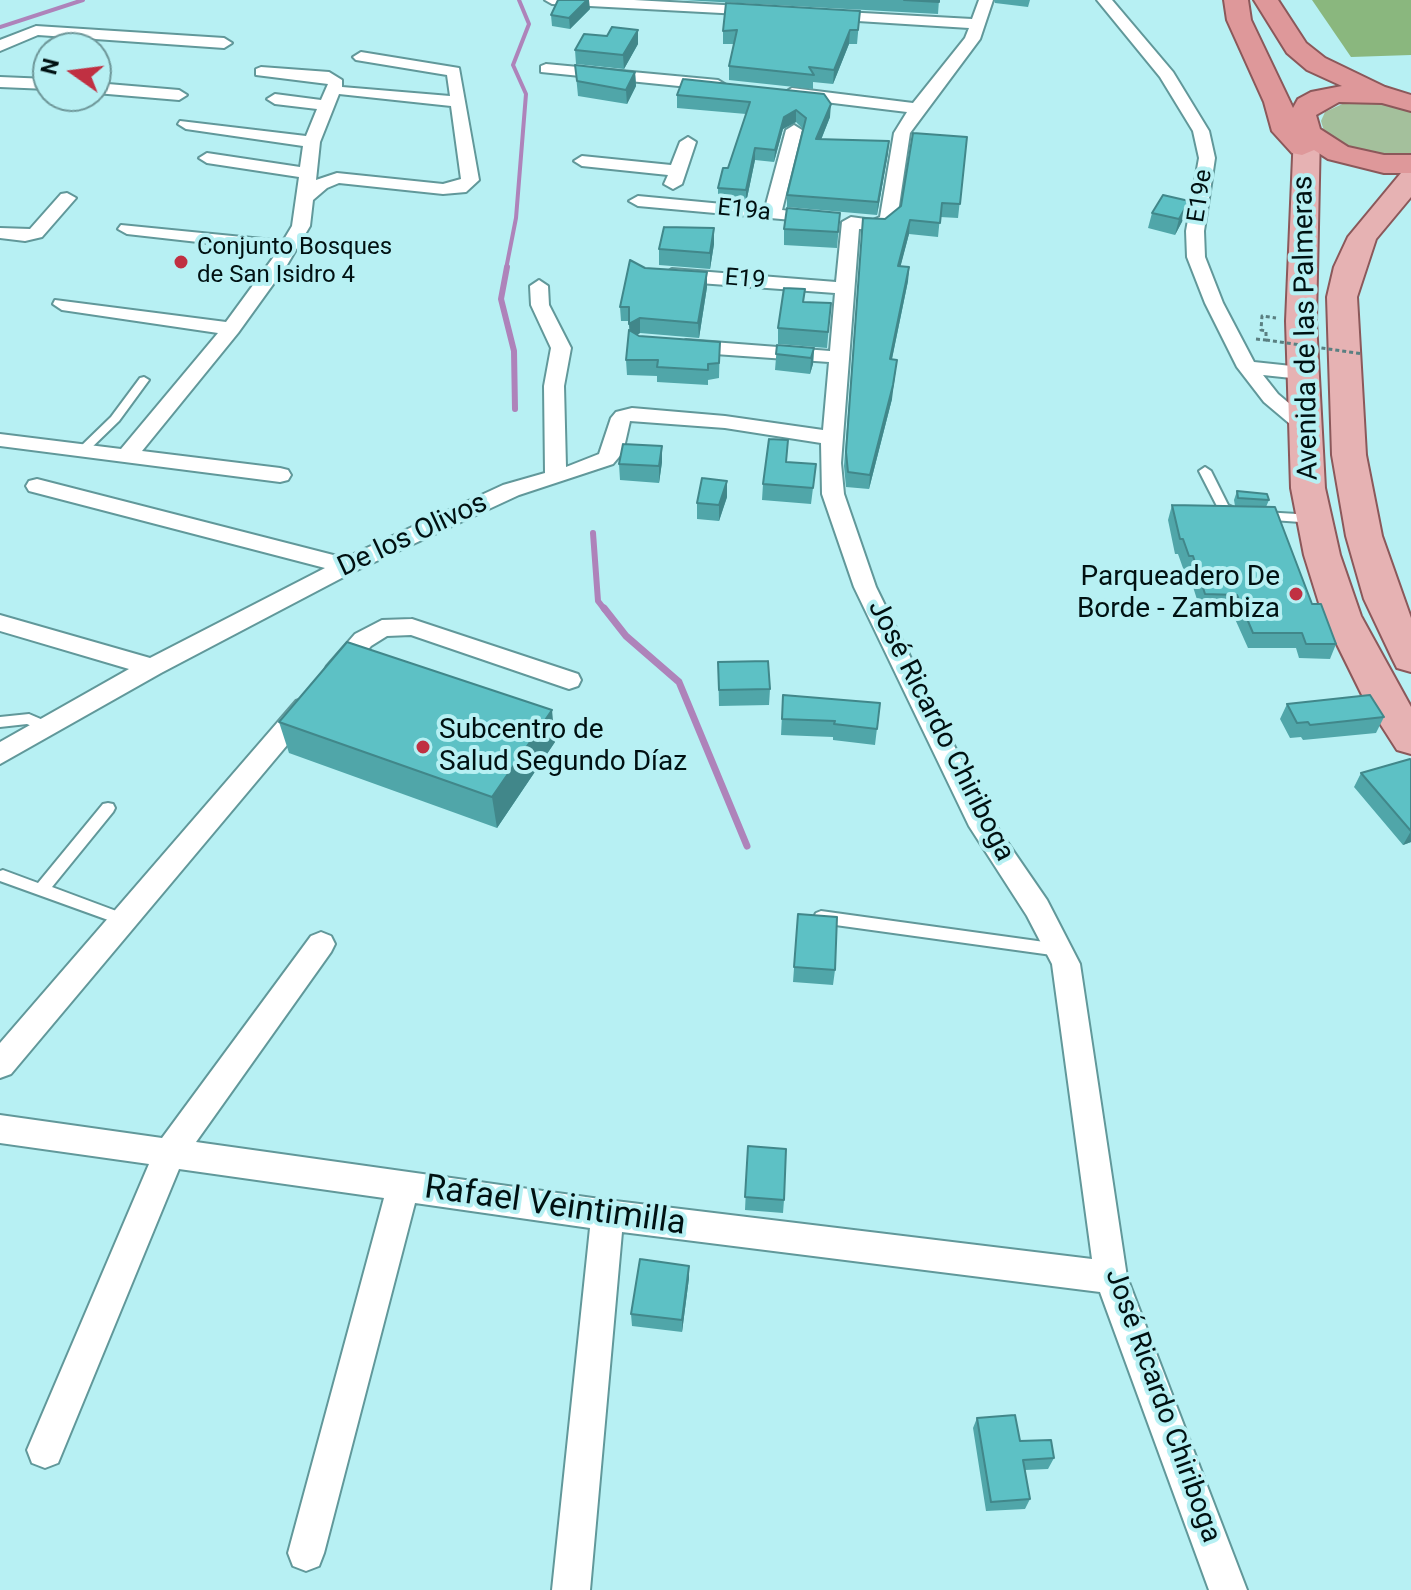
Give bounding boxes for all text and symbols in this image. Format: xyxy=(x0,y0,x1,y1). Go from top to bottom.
north arrow xyxy=(32,32,112,112)
text: N xyxy=(36,56,64,77)
street label: E19e xyxy=(1183,167,1219,225)
street label: Avenida de las Palmeras xyxy=(1288,175,1326,481)
street label: E19a xyxy=(716,194,772,228)
place label: Conjunto Bosques de San Isidro 4 xyxy=(197,234,392,290)
marker: Conjunto Bosques de San Isidro 4 xyxy=(172,253,190,271)
street label: E19 xyxy=(724,264,766,296)
street label: De los Olivos xyxy=(333,487,493,585)
place label: Parqueadero De Borde - Zambiza xyxy=(1077,561,1280,627)
marker: Parqueadero De Borde - Zambiza xyxy=(1287,585,1305,603)
street label: José Ricardo Chiriboga xyxy=(859,595,1021,867)
place label: Subcentro de Salud Segundo Díaz xyxy=(439,714,687,780)
marker: Subcentro de Salud Segundo Díaz xyxy=(414,738,432,756)
street label: Rafael Veintimilla xyxy=(422,1168,688,1246)
street label: José Ricardo Chiriboga xyxy=(1097,1264,1227,1548)

